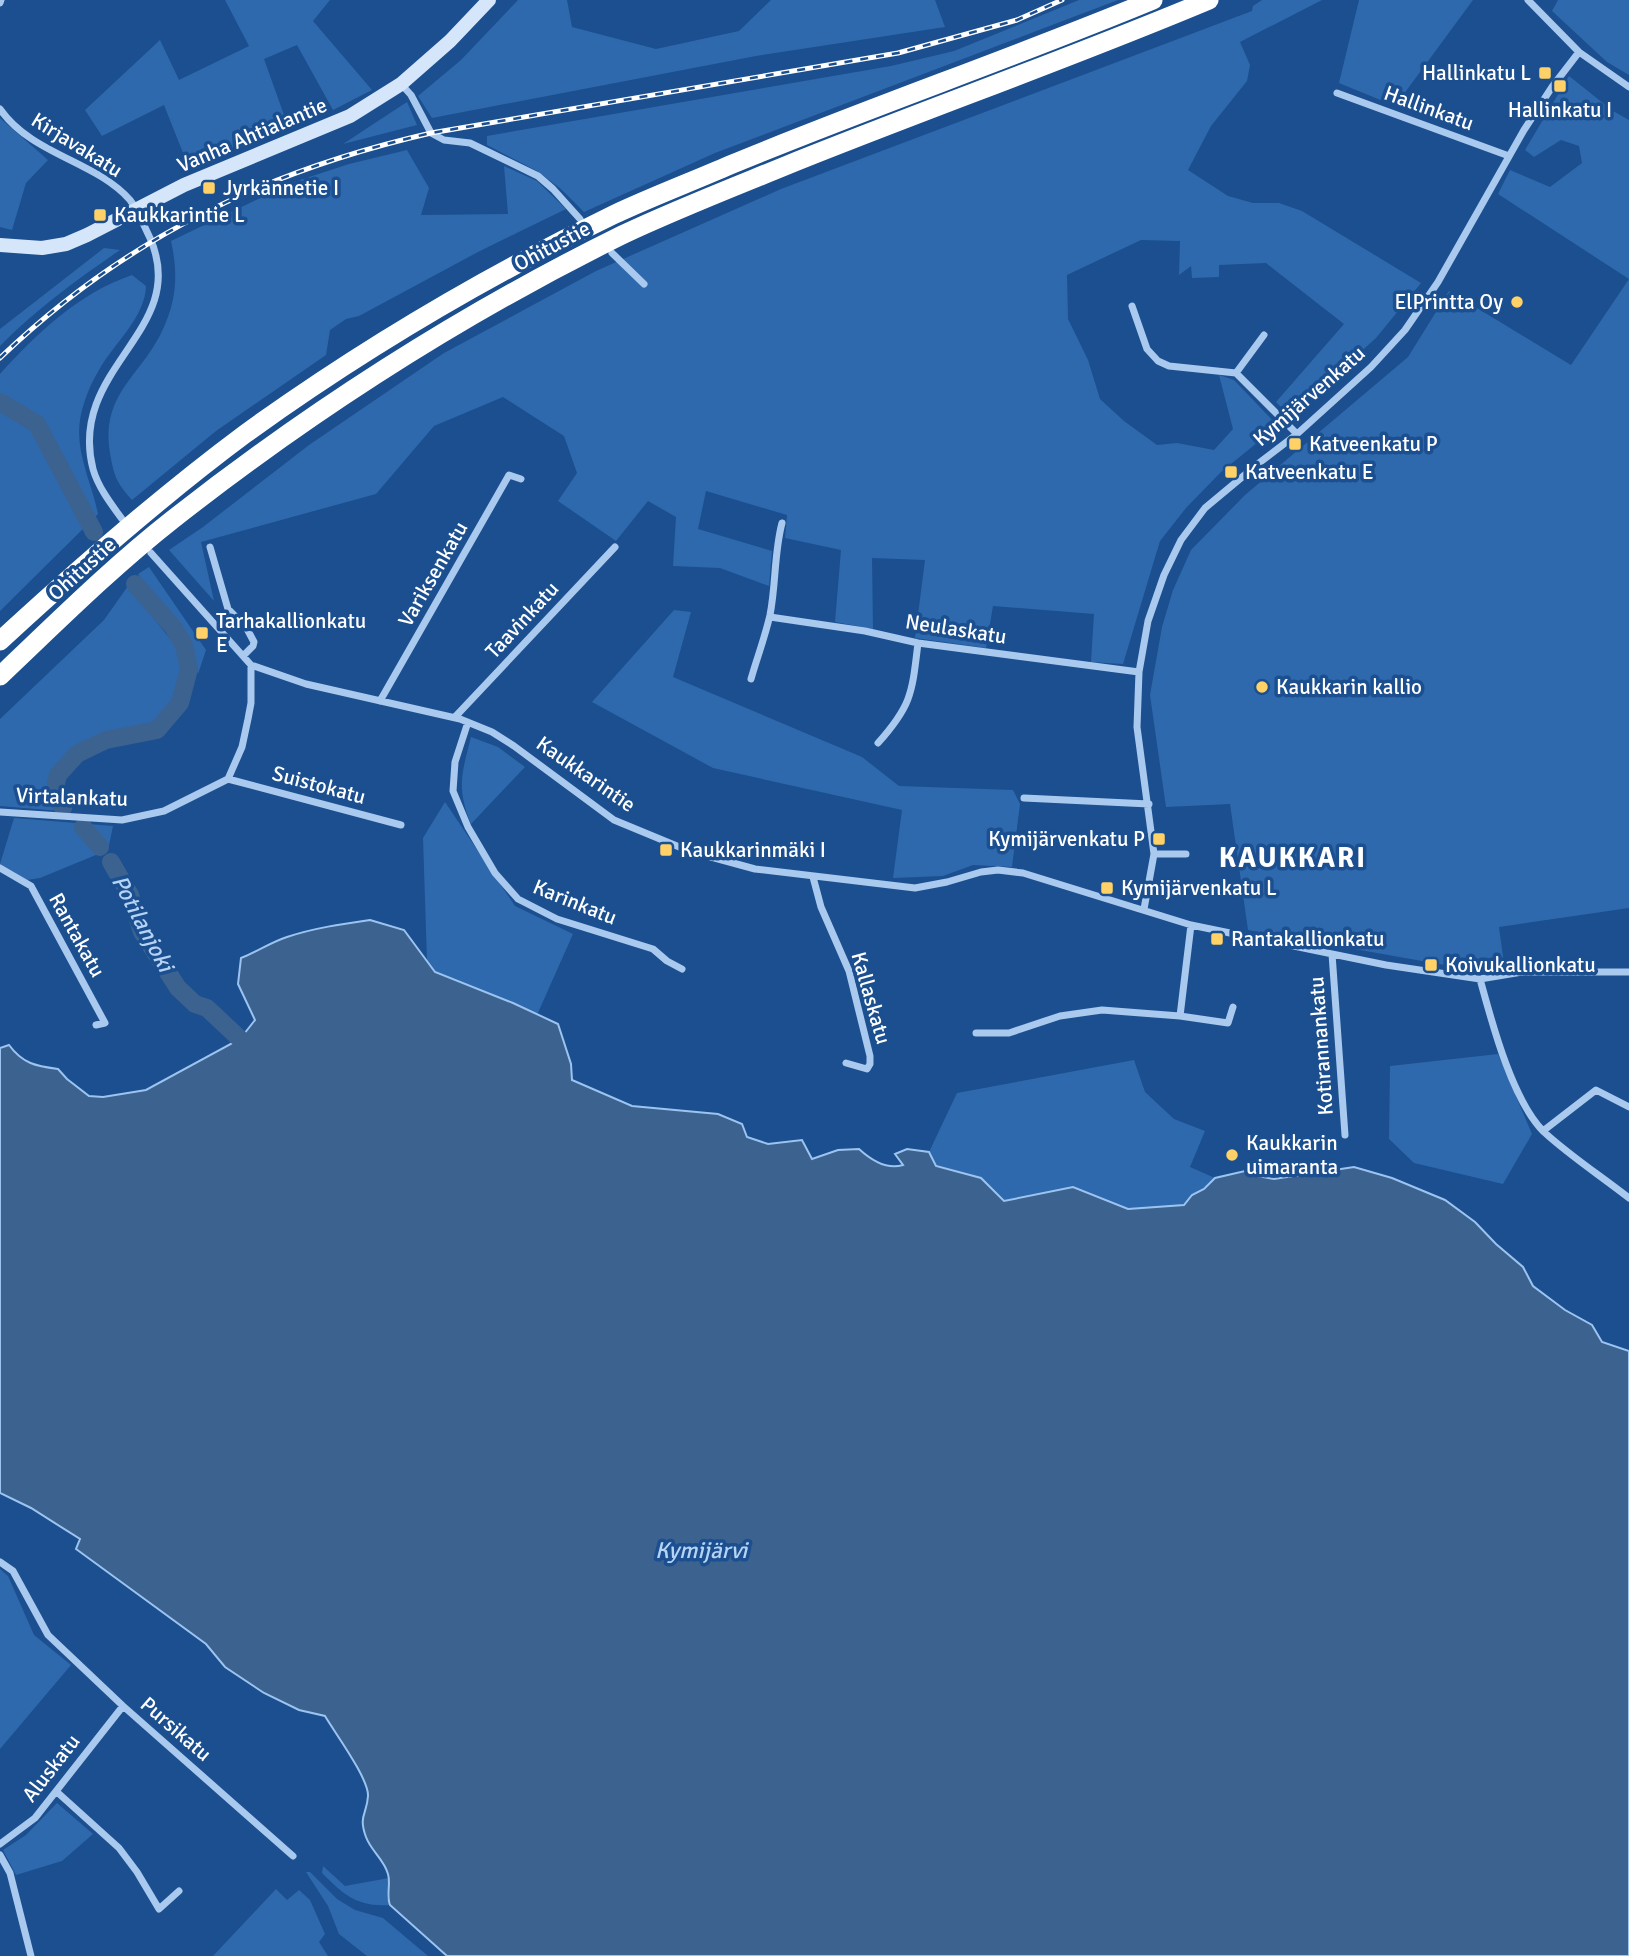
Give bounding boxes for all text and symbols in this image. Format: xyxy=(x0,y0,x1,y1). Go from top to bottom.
place label: Hallinkatu L xyxy=(1422,60,1531,86)
marker: Hallinkatu L xyxy=(1537,65,1553,81)
marker: Hallinkatu I xyxy=(1552,78,1568,94)
street label: Hallinkatu xyxy=(1380,80,1478,136)
street label: Vanha Ahtialantie xyxy=(173,92,331,178)
place label: Hallinkatu I xyxy=(1508,97,1612,123)
street label: Kirjavakatu xyxy=(27,107,127,183)
place label: Jyrkännetie I xyxy=(223,175,339,201)
marker: Jyrkännetie I xyxy=(201,180,217,196)
place label: Kaukkarintie L xyxy=(114,202,245,228)
marker: Kaukkarintie L xyxy=(92,207,108,223)
street label: Ohitustie xyxy=(509,215,595,277)
place label: ElPrintta Oy xyxy=(1394,289,1503,315)
marker: ElPrintta Oy xyxy=(1509,294,1525,310)
street label: Kymijärvenkatu xyxy=(1248,340,1370,452)
place label: Katveenkatu P xyxy=(1309,431,1438,457)
marker: Katveenkatu P xyxy=(1287,436,1303,452)
place label: Katveenkatu E xyxy=(1245,459,1374,485)
marker: Katveenkatu E xyxy=(1223,464,1239,480)
street label: Variksenkatu xyxy=(392,517,474,631)
street label: Ohitustie xyxy=(43,532,121,606)
street label: Taavinkatu xyxy=(480,576,564,664)
place label: Tarhakallionkatu E xyxy=(216,608,366,658)
street label: Neulaskatu xyxy=(904,608,1008,650)
marker: Tarhakallionkatu E xyxy=(194,625,210,641)
place label: Kaukkarin kallio xyxy=(1276,674,1422,700)
marker: Kaukkarin kallio xyxy=(1254,679,1270,695)
street label: Kaukkarintie xyxy=(531,730,641,818)
street label: Suistokatu xyxy=(269,760,369,810)
street label: Virtalankatu xyxy=(16,782,128,812)
place label: Kymijärvenkatu P xyxy=(988,826,1145,852)
marker: Kymijärvenkatu P xyxy=(1151,831,1167,847)
place label: Kaukkarinmäki I xyxy=(680,837,826,863)
district label: KAUKKARI xyxy=(1219,841,1367,875)
marker: Kaukkarinmäki I xyxy=(658,842,674,858)
water label: Potilanjoki xyxy=(105,870,181,979)
street label: Karinkatu xyxy=(529,873,621,931)
place label: Kymijärvenkatu L xyxy=(1121,875,1277,901)
marker: Kymijärvenkatu L xyxy=(1099,880,1115,896)
street label: Rantakatu xyxy=(43,888,111,982)
place label: Rantakallionkatu xyxy=(1231,926,1385,952)
marker: Rantakallionkatu xyxy=(1209,931,1225,947)
street label: Kallaskatu xyxy=(845,949,897,1047)
place label: Koivukallionkatu xyxy=(1445,952,1596,978)
marker: Koivukallionkatu xyxy=(1423,957,1439,973)
street label: Kotirannankatu xyxy=(1303,976,1339,1116)
place label: Kaukkarin uimaranta xyxy=(1246,1130,1338,1180)
marker: Kaukkarin uimaranta xyxy=(1224,1147,1240,1163)
water label: Kymijärvi xyxy=(655,1536,750,1565)
street label: Pursikatu xyxy=(135,1691,217,1767)
street label: Aluskatu xyxy=(16,1729,86,1807)

